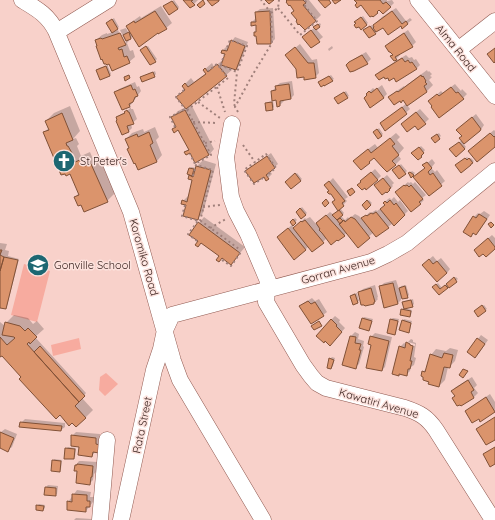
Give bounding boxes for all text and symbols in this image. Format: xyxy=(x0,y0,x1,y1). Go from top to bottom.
street label: Alma Road xyxy=(433,22,479,74)
church icon: St Peter's xyxy=(51,148,77,174)
place label: St Peter's xyxy=(80,154,127,168)
street label: Koromiko Road xyxy=(126,217,162,297)
school or university icon: Gonville School xyxy=(25,252,51,278)
street label: Gorran Avenue xyxy=(299,253,377,287)
place label: Gonville School xyxy=(54,258,131,272)
street label: Kawatiri Avenue xyxy=(338,385,420,421)
street label: Rata Street xyxy=(129,395,155,455)

